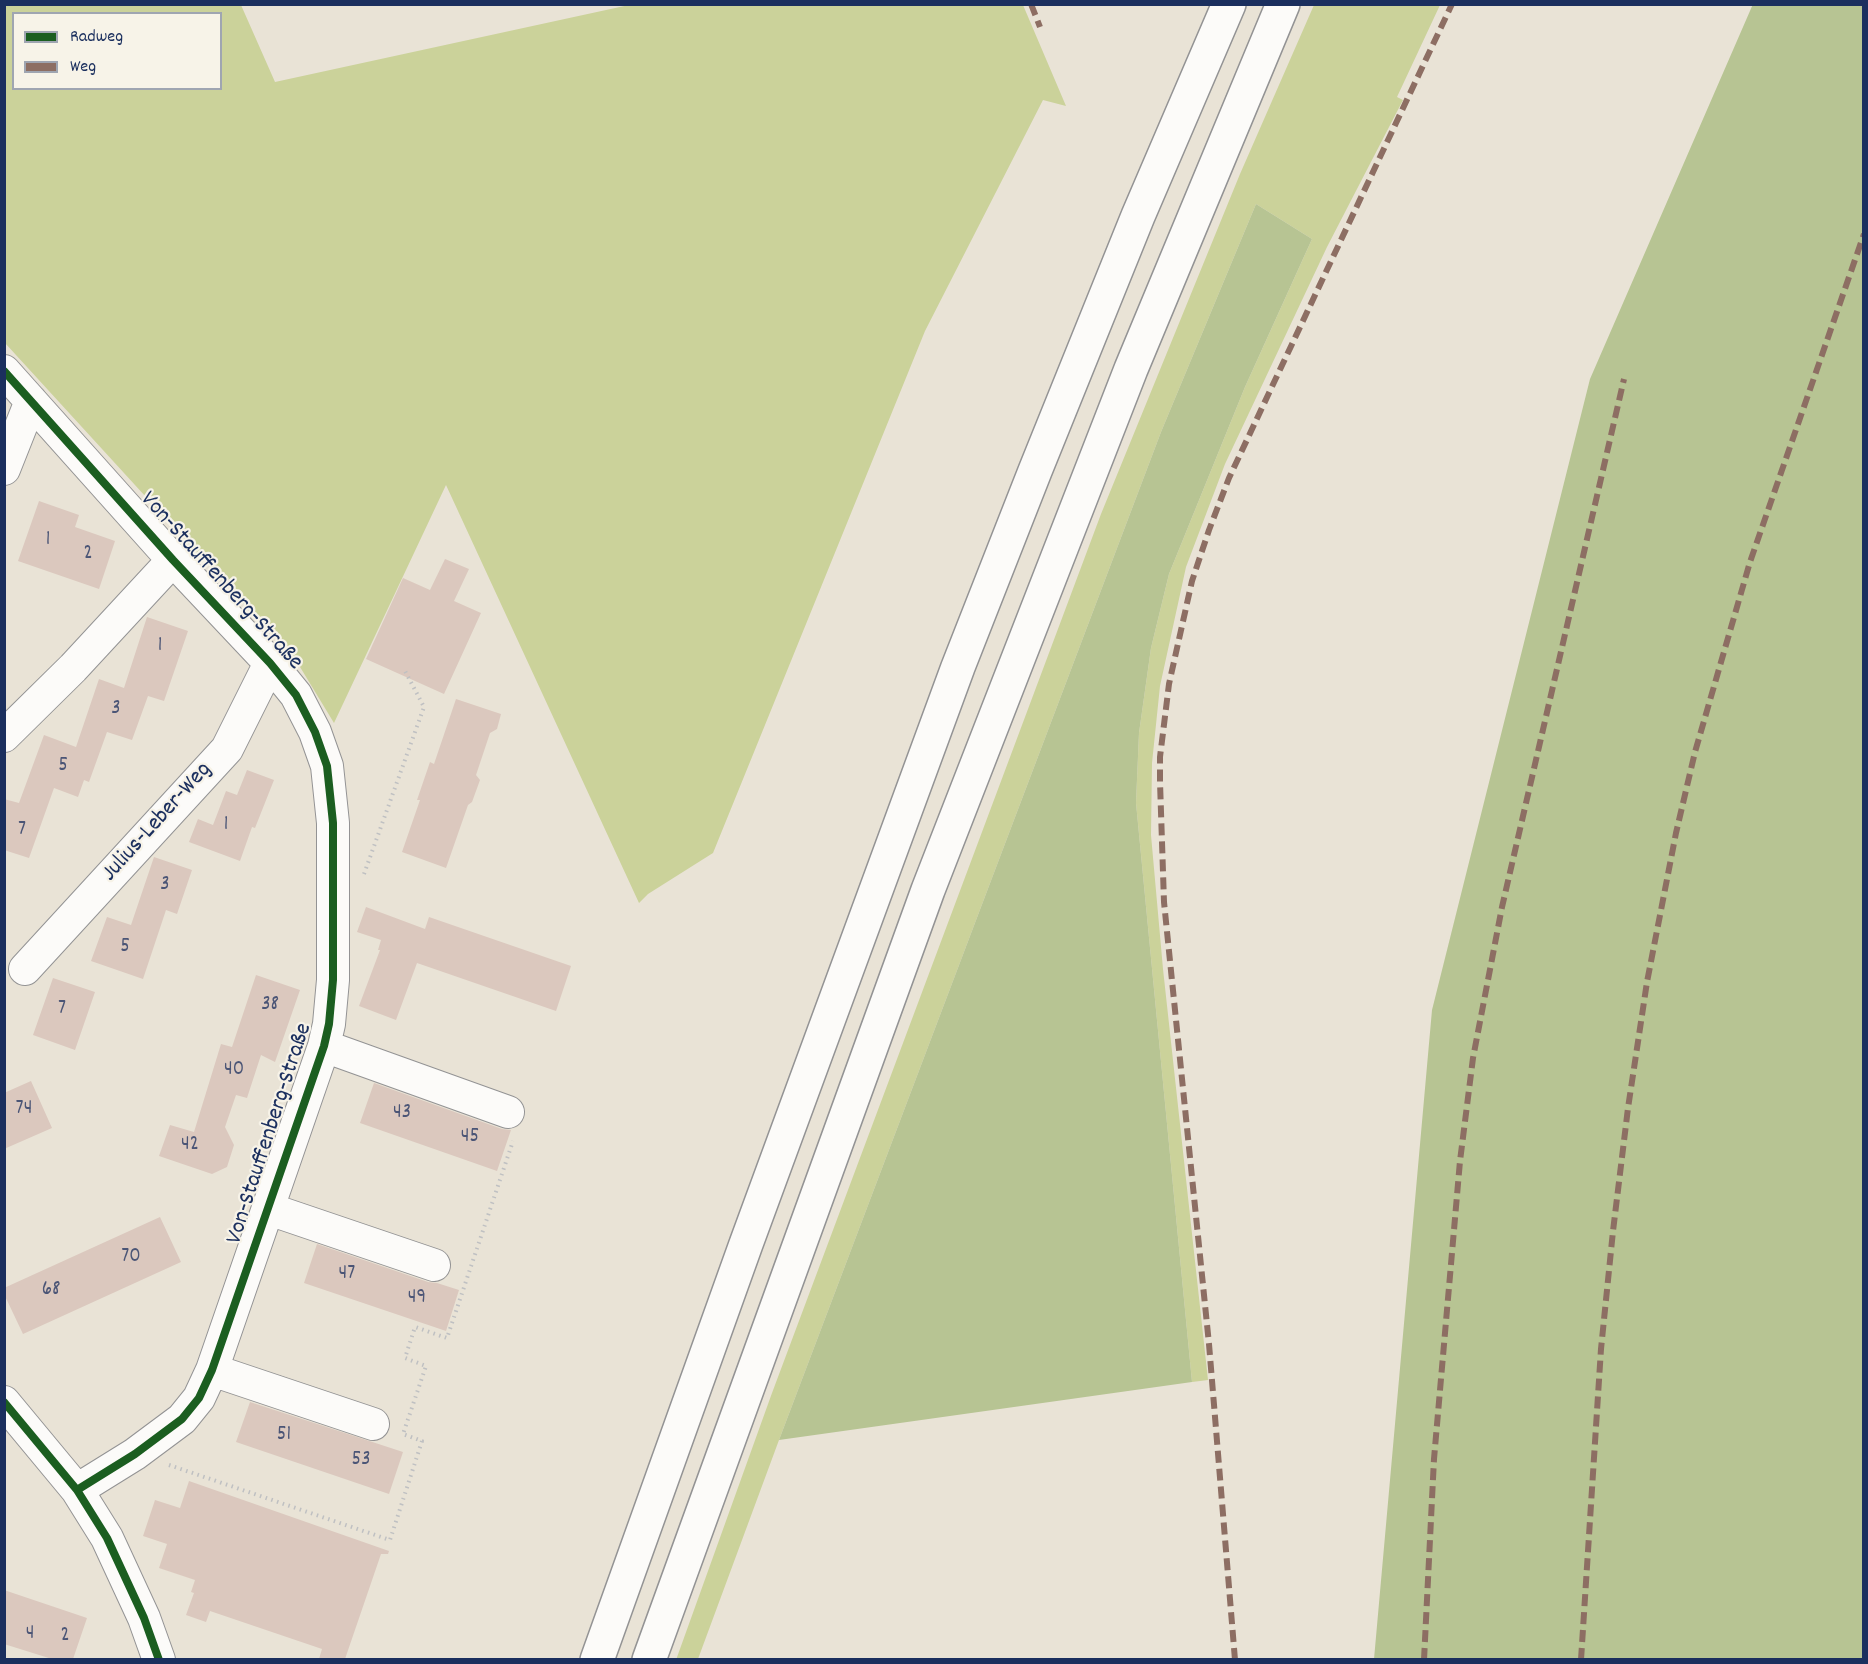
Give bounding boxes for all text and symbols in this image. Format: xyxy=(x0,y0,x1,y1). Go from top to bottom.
legend xyxy=(12,12,222,90)
text: Radweg xyxy=(70,25,123,50)
text: Weg xyxy=(70,55,96,80)
street label: Von-Stauffenberg-Straße xyxy=(132,487,308,677)
house number: 1 xyxy=(46,528,50,554)
house number: 2 xyxy=(83,542,93,568)
house number: 1 xyxy=(158,634,162,660)
house number: 3 xyxy=(111,697,121,723)
house number: 5 xyxy=(58,754,68,780)
street label: Julius-Leber-Weg xyxy=(97,757,219,889)
house number: 1 xyxy=(224,813,228,839)
house number: 7 xyxy=(18,818,26,844)
house number: 3 xyxy=(160,873,170,899)
house number: 5 xyxy=(120,935,130,961)
house number: 38 xyxy=(261,993,279,1019)
house number: 7 xyxy=(58,997,66,1023)
street label: Von-Stauffenberg-Straße xyxy=(222,1020,320,1248)
house number: 40 xyxy=(224,1058,244,1084)
house number: 74 xyxy=(16,1097,32,1123)
house number: 43 xyxy=(393,1101,411,1127)
house number: 45 xyxy=(461,1125,479,1151)
house number: 42 xyxy=(181,1133,199,1159)
house number: 70 xyxy=(121,1245,141,1271)
house number: 47 xyxy=(339,1262,355,1288)
house number: 68 xyxy=(42,1278,60,1304)
house number: 49 xyxy=(408,1286,426,1312)
house number: 51 xyxy=(277,1423,291,1449)
house number: 53 xyxy=(351,1448,371,1474)
house number: 4 xyxy=(26,1622,34,1648)
house number: 2 xyxy=(60,1624,70,1650)

